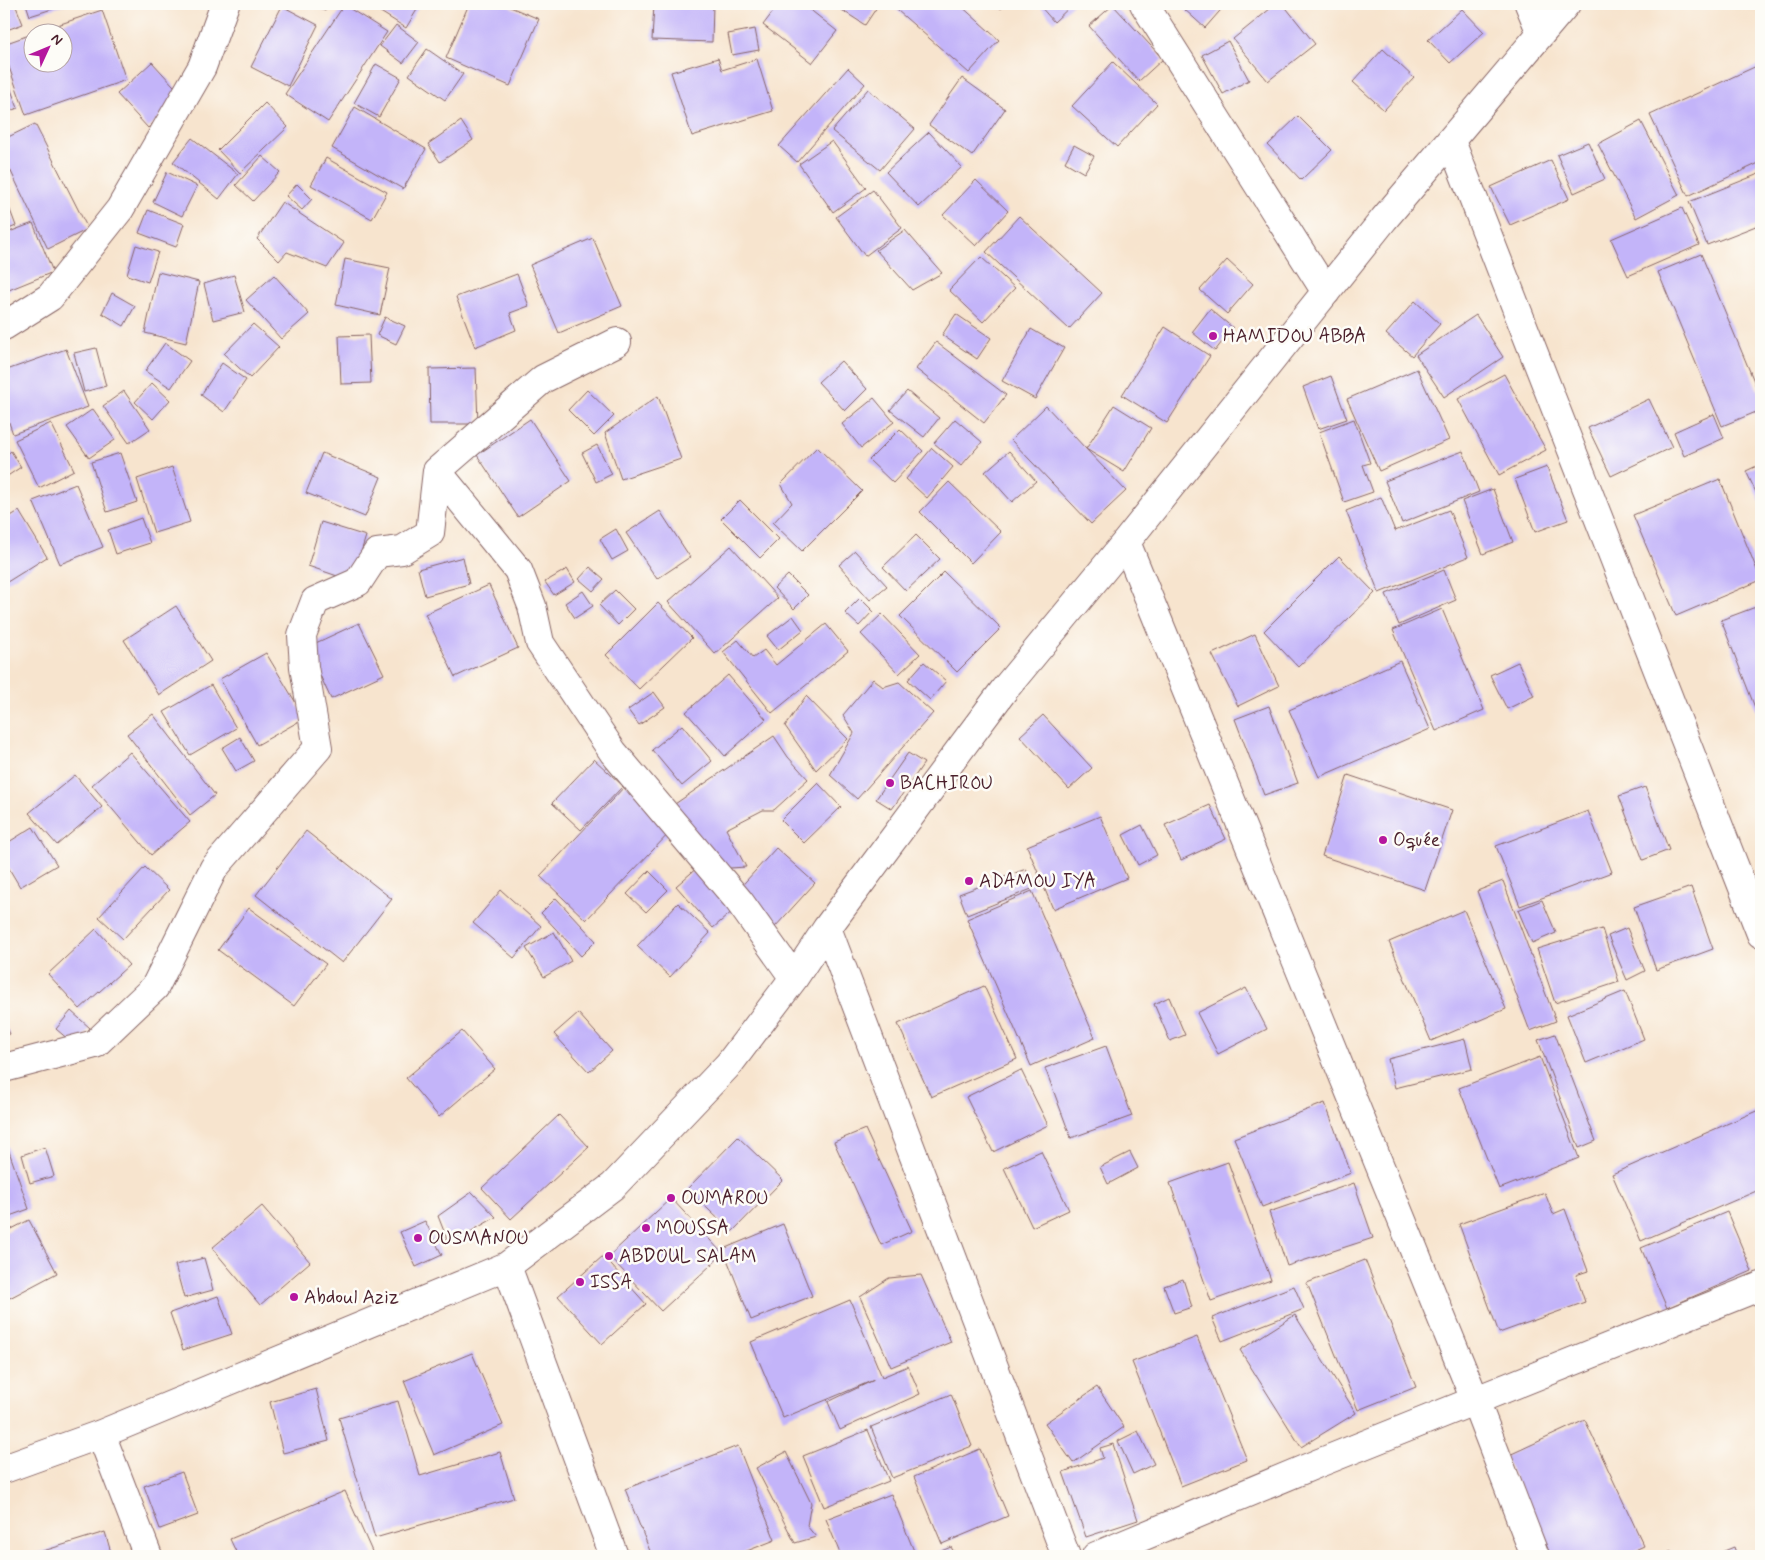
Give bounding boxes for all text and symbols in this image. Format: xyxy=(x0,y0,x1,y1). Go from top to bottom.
north arrow xyxy=(22,22,72,72)
text: N xyxy=(47,30,66,49)
place label: HAMIDOU ABBA xyxy=(1223,324,1367,349)
marker: HAMIDOU ABBA xyxy=(1207,330,1219,342)
place label: BACHIROU xyxy=(900,771,993,796)
marker: BACHIROU xyxy=(884,777,896,789)
place label: Oquée xyxy=(1393,828,1440,853)
marker: Oquée xyxy=(1377,834,1389,846)
place label: ADAMOU IYA xyxy=(979,869,1096,894)
marker: ADAMOU IYA xyxy=(963,875,975,887)
place label: OUMAROU xyxy=(681,1186,769,1211)
marker: OUMAROU xyxy=(665,1192,677,1204)
place label: MOUSSA xyxy=(656,1216,729,1241)
marker: MOUSSA xyxy=(640,1222,652,1234)
place label: OUSMANOU xyxy=(428,1226,529,1251)
marker: OUSMANOU xyxy=(412,1232,424,1244)
place label: ABDOUL SALAM xyxy=(619,1244,757,1269)
marker: ABDOUL SALAM xyxy=(603,1250,615,1262)
place label: ISSA xyxy=(590,1270,632,1295)
marker: ISSA xyxy=(574,1276,586,1288)
place label: Abdoul Aziz xyxy=(304,1285,399,1310)
marker: Abdoul Aziz xyxy=(288,1291,300,1303)

